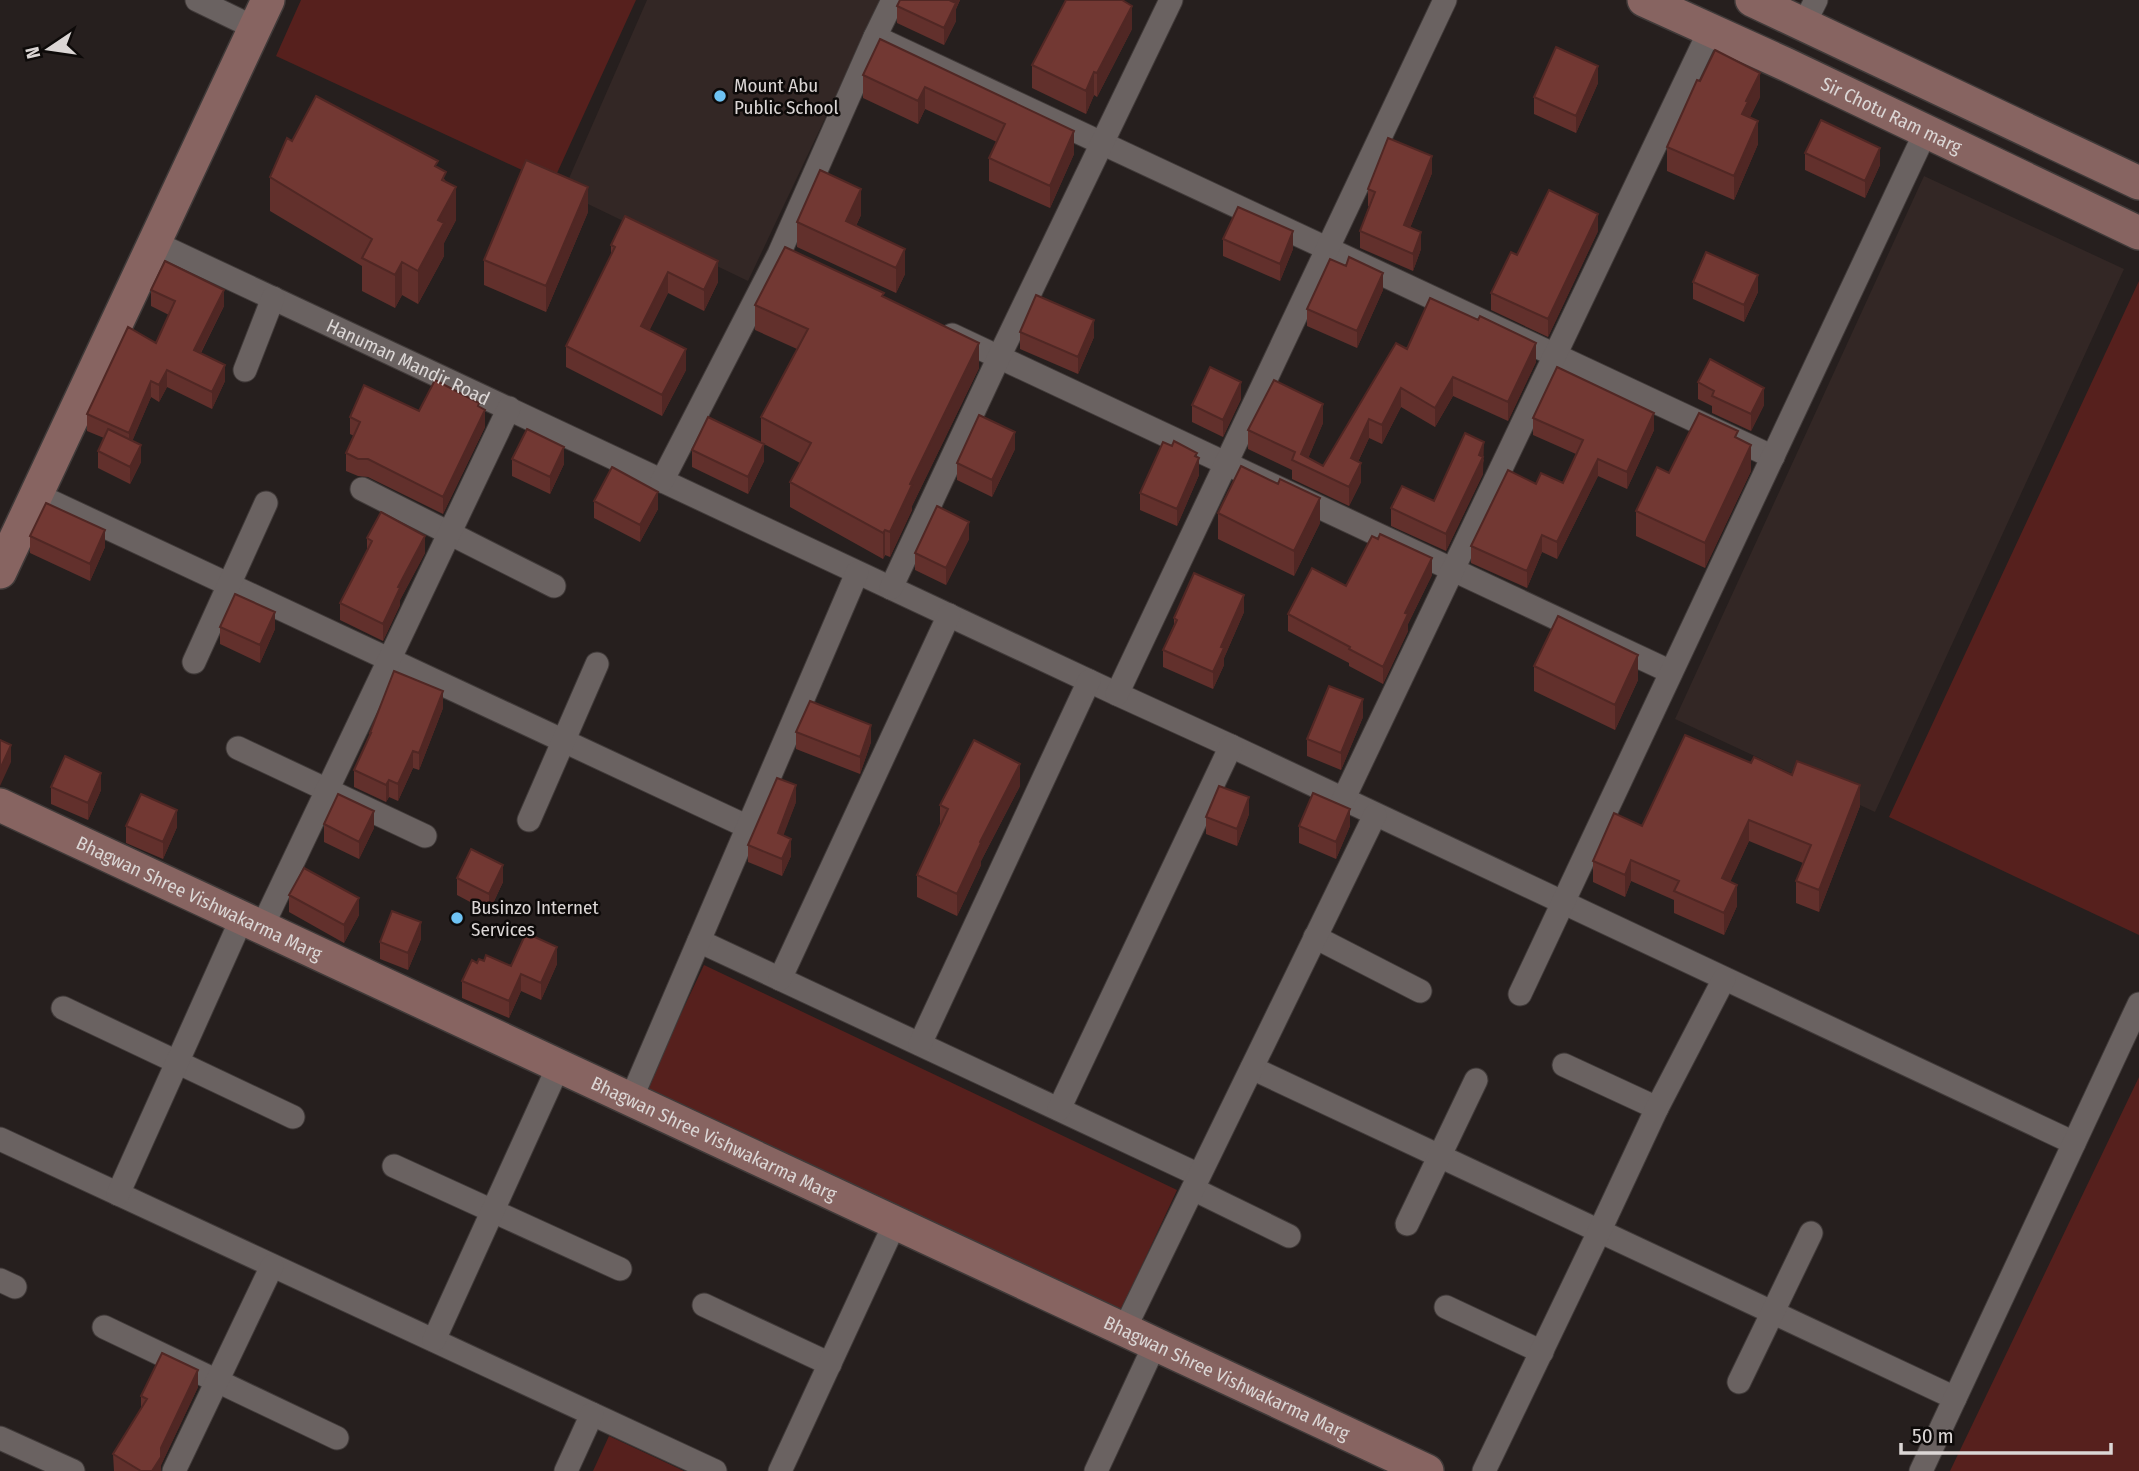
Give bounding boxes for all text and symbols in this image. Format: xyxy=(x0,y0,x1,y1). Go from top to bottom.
north arrow xyxy=(14,14,84,84)
text: N xyxy=(20,45,45,61)
street label: Sir Chotu Ram marg xyxy=(1818,72,1966,158)
place label: Mount Abu Public School xyxy=(734,74,839,119)
marker: Mount Abu Public School xyxy=(712,88,728,104)
street label: Hanuman Mandir Road xyxy=(323,314,494,410)
street label: Bhagwan Shree Vishwakarma Marg xyxy=(73,831,326,965)
place label: Businzo Internet Services xyxy=(471,896,599,941)
marker: Businzo Internet Services xyxy=(449,910,465,926)
street label: Bhagwan Shree Vishwakarma Marg xyxy=(588,1071,841,1205)
street label: Bhagwan Shree Vishwakarma Marg xyxy=(1100,1310,1354,1445)
scale bar xyxy=(1901,1412,2111,1456)
text: 50 m xyxy=(1912,1423,1954,1449)

